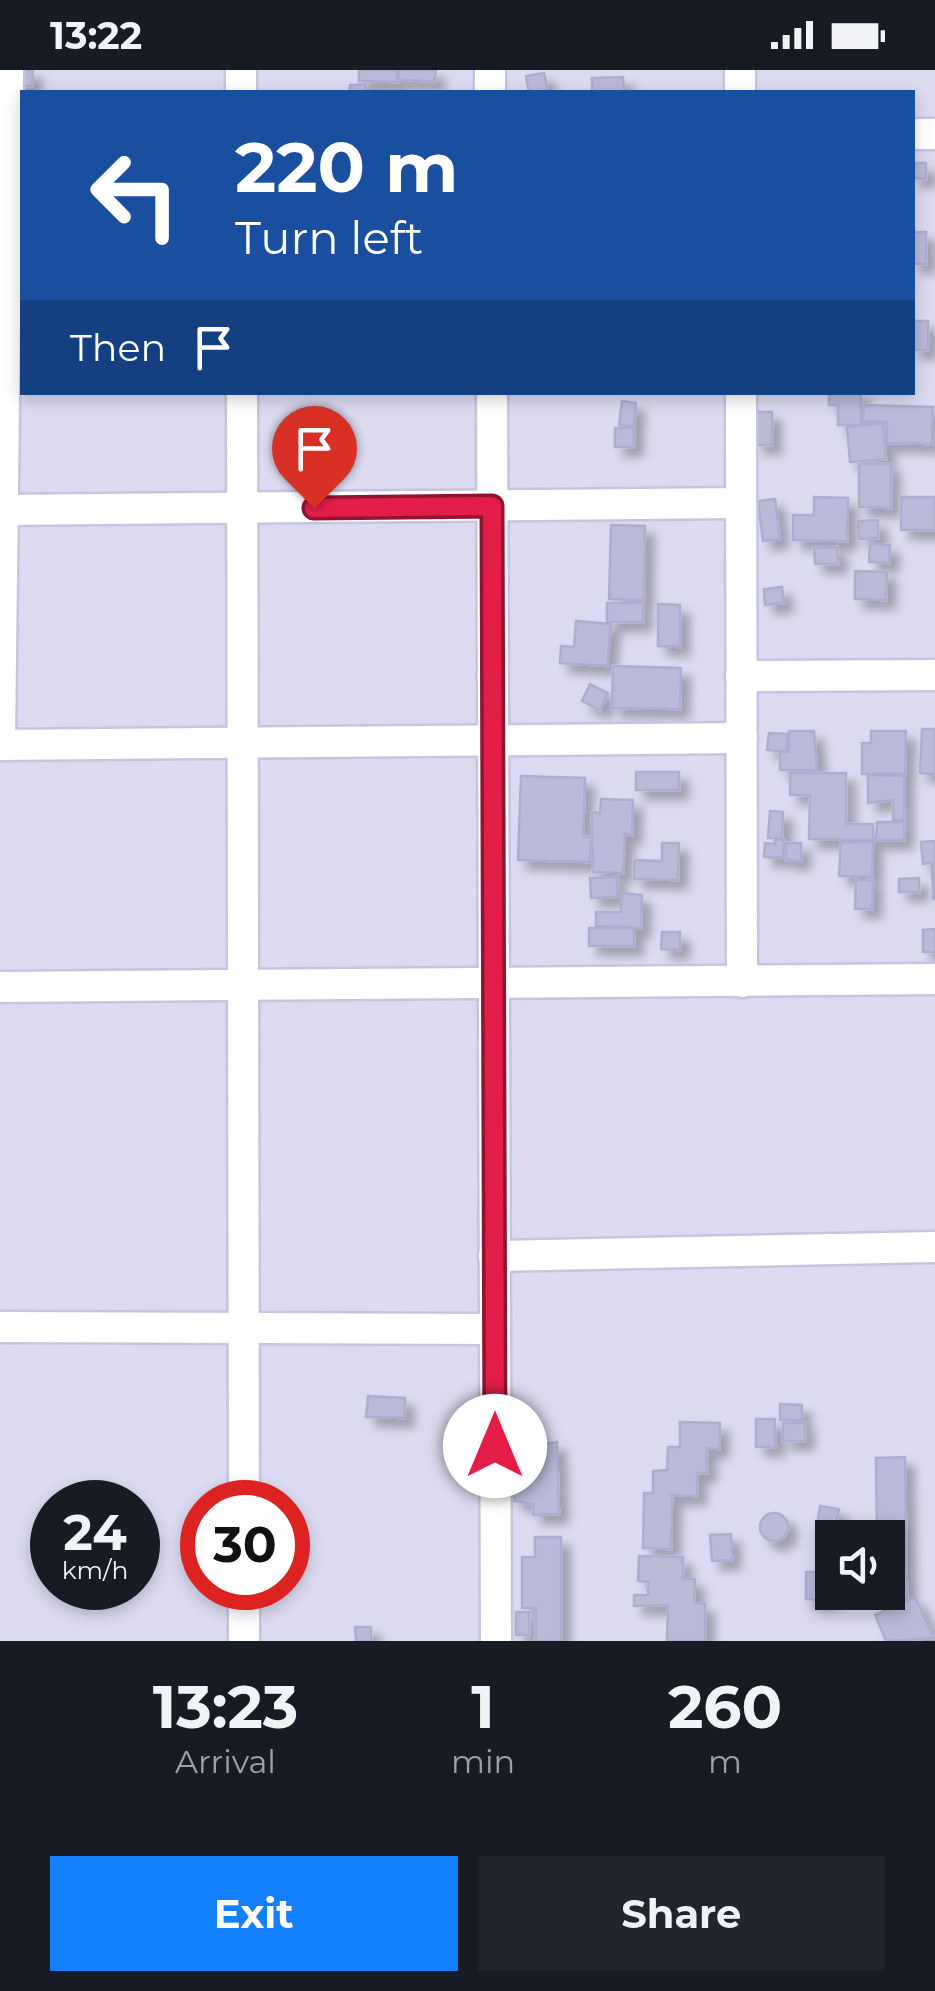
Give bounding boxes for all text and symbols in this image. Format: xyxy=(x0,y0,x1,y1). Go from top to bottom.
text: 13:22 xyxy=(50,12,142,59)
text: 220 m xyxy=(235,124,458,210)
icon: left xyxy=(70,130,200,260)
text: Turn left xyxy=(235,210,423,265)
icon: arrive xyxy=(186,320,241,375)
text: Then xyxy=(70,324,166,371)
pin xyxy=(272,406,357,509)
icon: arrive xyxy=(287,421,342,476)
position arrow xyxy=(443,1394,547,1498)
speed limit sign: 30 xyxy=(180,1480,310,1610)
text: 24 xyxy=(63,1502,127,1563)
map controls xyxy=(815,1520,905,1610)
button: sound xyxy=(815,1520,905,1610)
text: km/h xyxy=(62,1555,128,1585)
text: 13:23 xyxy=(153,1670,298,1743)
text: 1 xyxy=(471,1670,495,1743)
text: 260 xyxy=(668,1670,782,1743)
text: Arrival xyxy=(175,1742,276,1781)
text: min xyxy=(451,1742,515,1781)
text: m xyxy=(708,1742,742,1781)
button: Exit xyxy=(50,1856,458,1971)
button: Share xyxy=(478,1856,885,1971)

